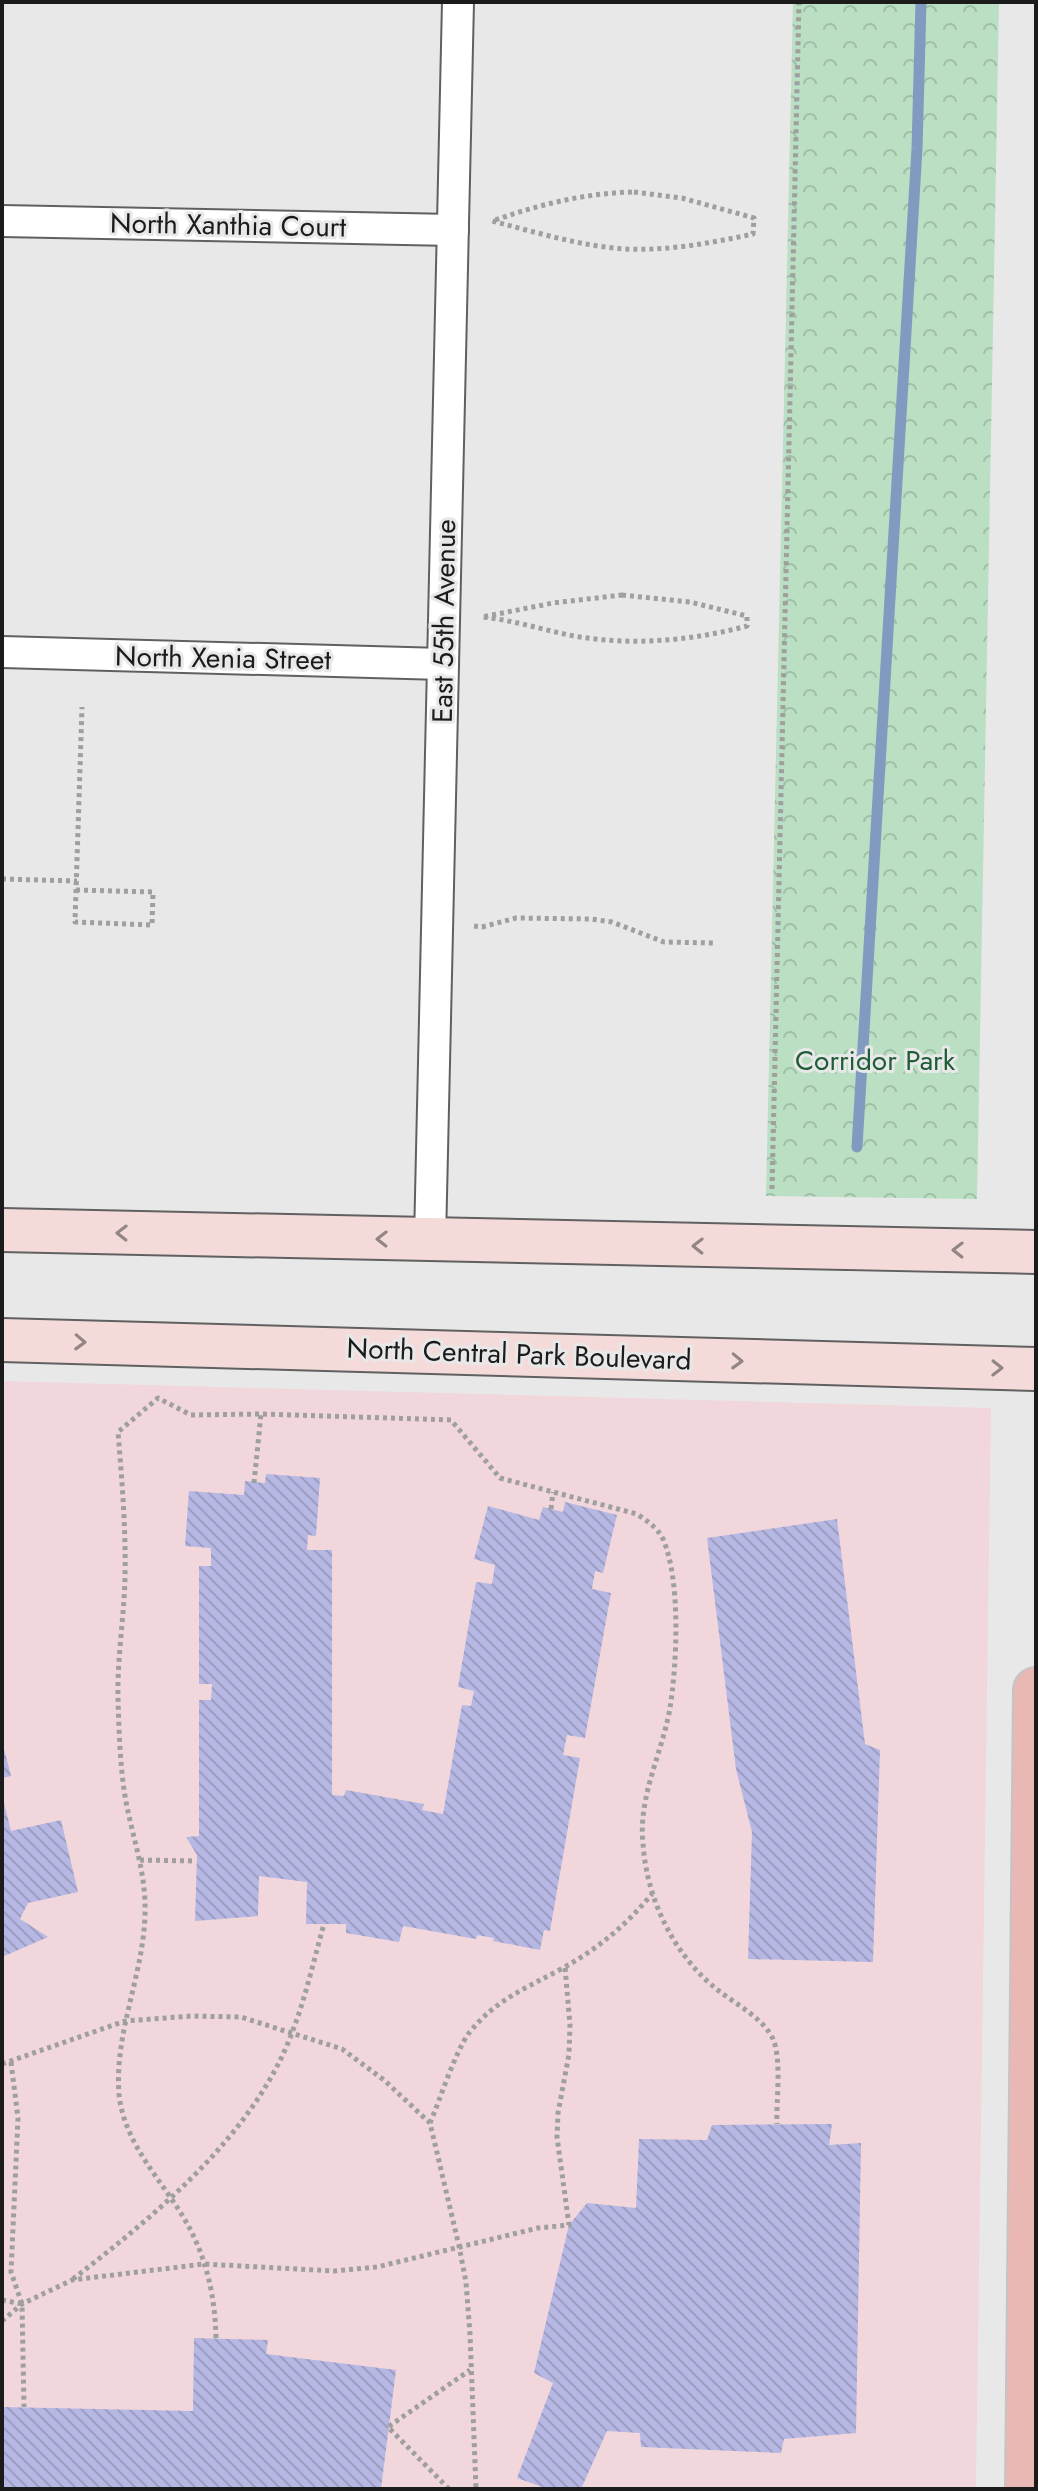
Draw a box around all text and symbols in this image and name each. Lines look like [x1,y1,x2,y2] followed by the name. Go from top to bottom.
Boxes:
[110,202,347,248] street label: North Xanthia Court
[422,519,466,723] street label: East 55th Avenue
[115,636,332,680] street label: North Xenia Street
[795,1040,956,1081] park label: Corridor Park
[115,1224,128,1241] one-way arrow
[375,1230,388,1247] one-way arrow
[691,1237,704,1254] one-way arrow
[951,1242,964,1259] one-way arrow
[346,1327,692,1381] street label: North Central Park Boulevard
[74,1334,87,1351] one-way arrow
[731,1352,744,1369] one-way arrow
[991,1359,1004,1376] one-way arrow

